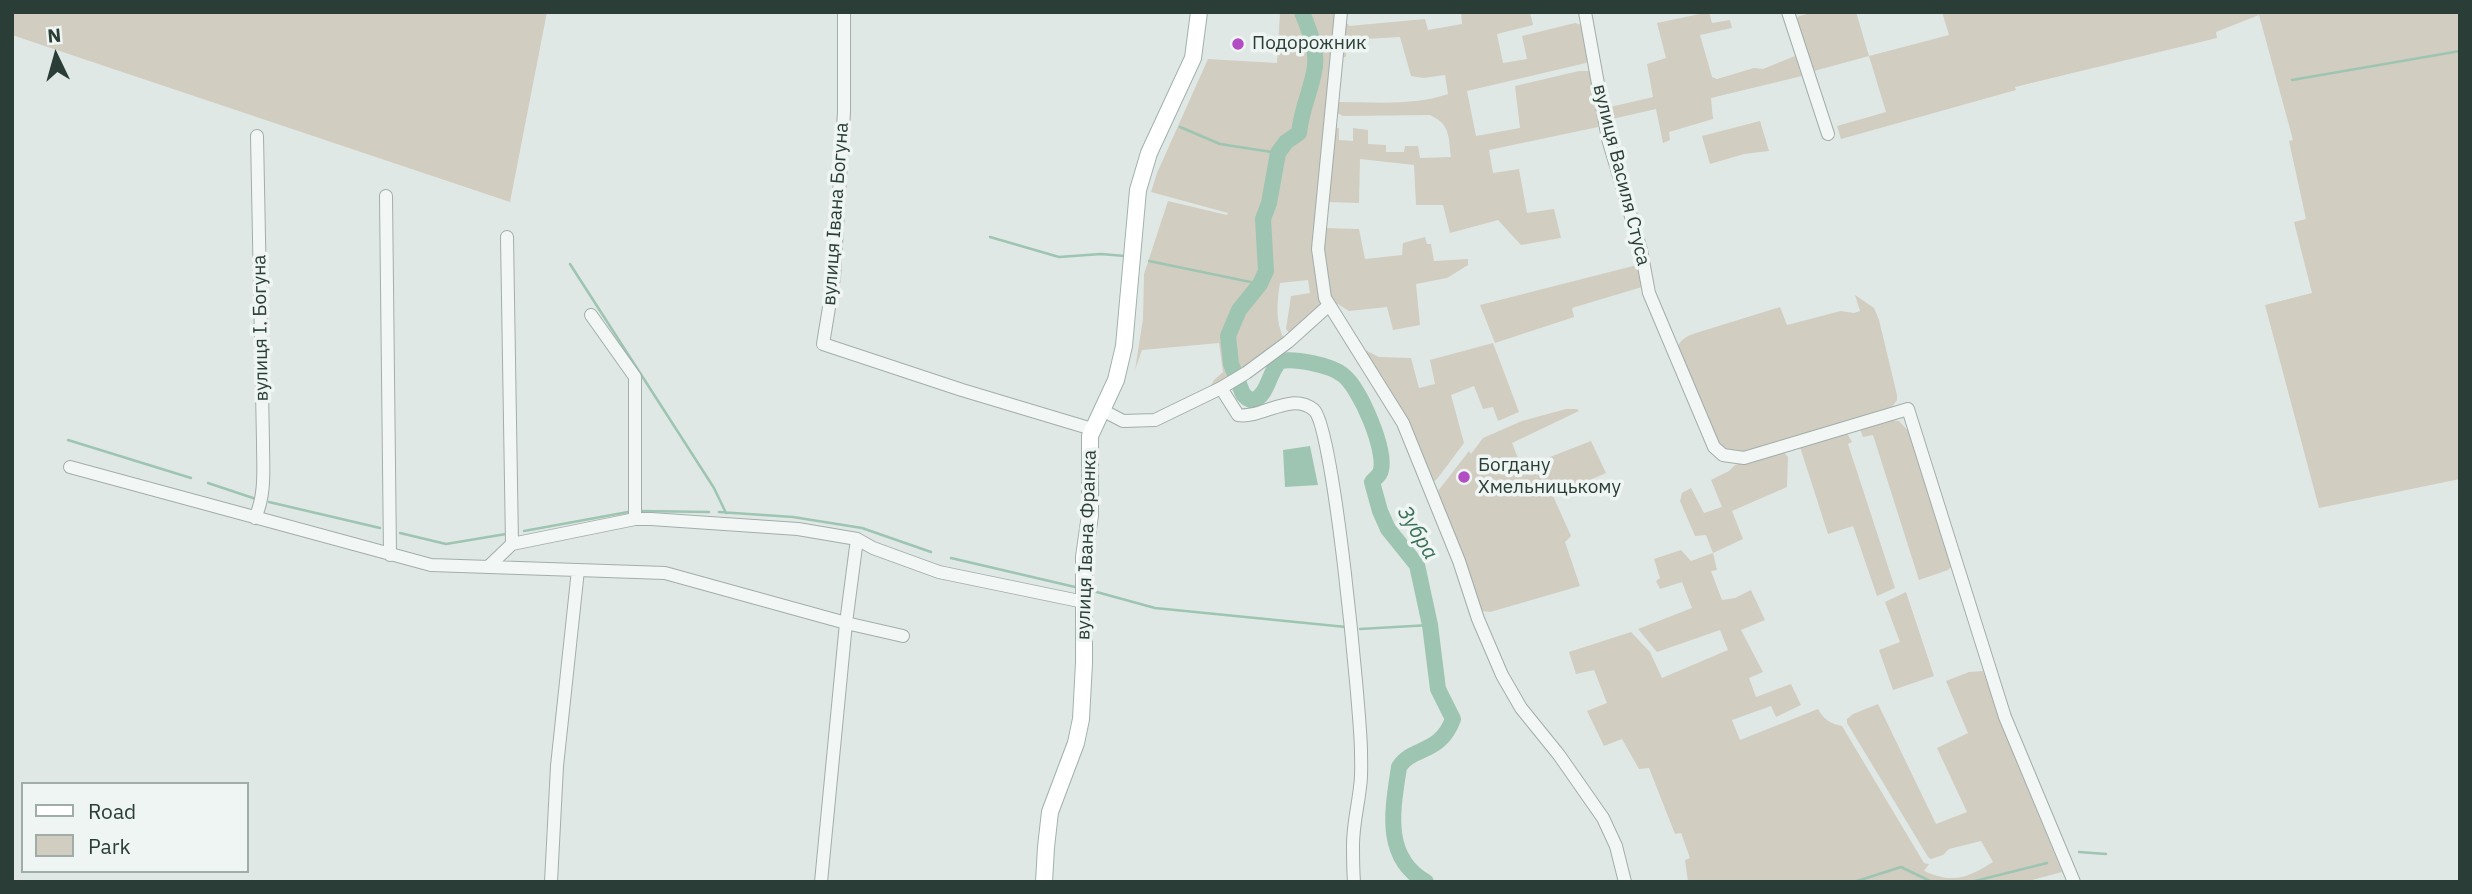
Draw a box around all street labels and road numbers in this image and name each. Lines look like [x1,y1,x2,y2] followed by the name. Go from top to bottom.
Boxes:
[1587,82,1655,268] street label: вулиця Василя Стуса
[818,122,854,306] street label: вулиця Івана Богуна
[248,254,274,402] street label: вулиця І. Богуна
[1072,449,1102,641] street label: вулиця Івана Франка

